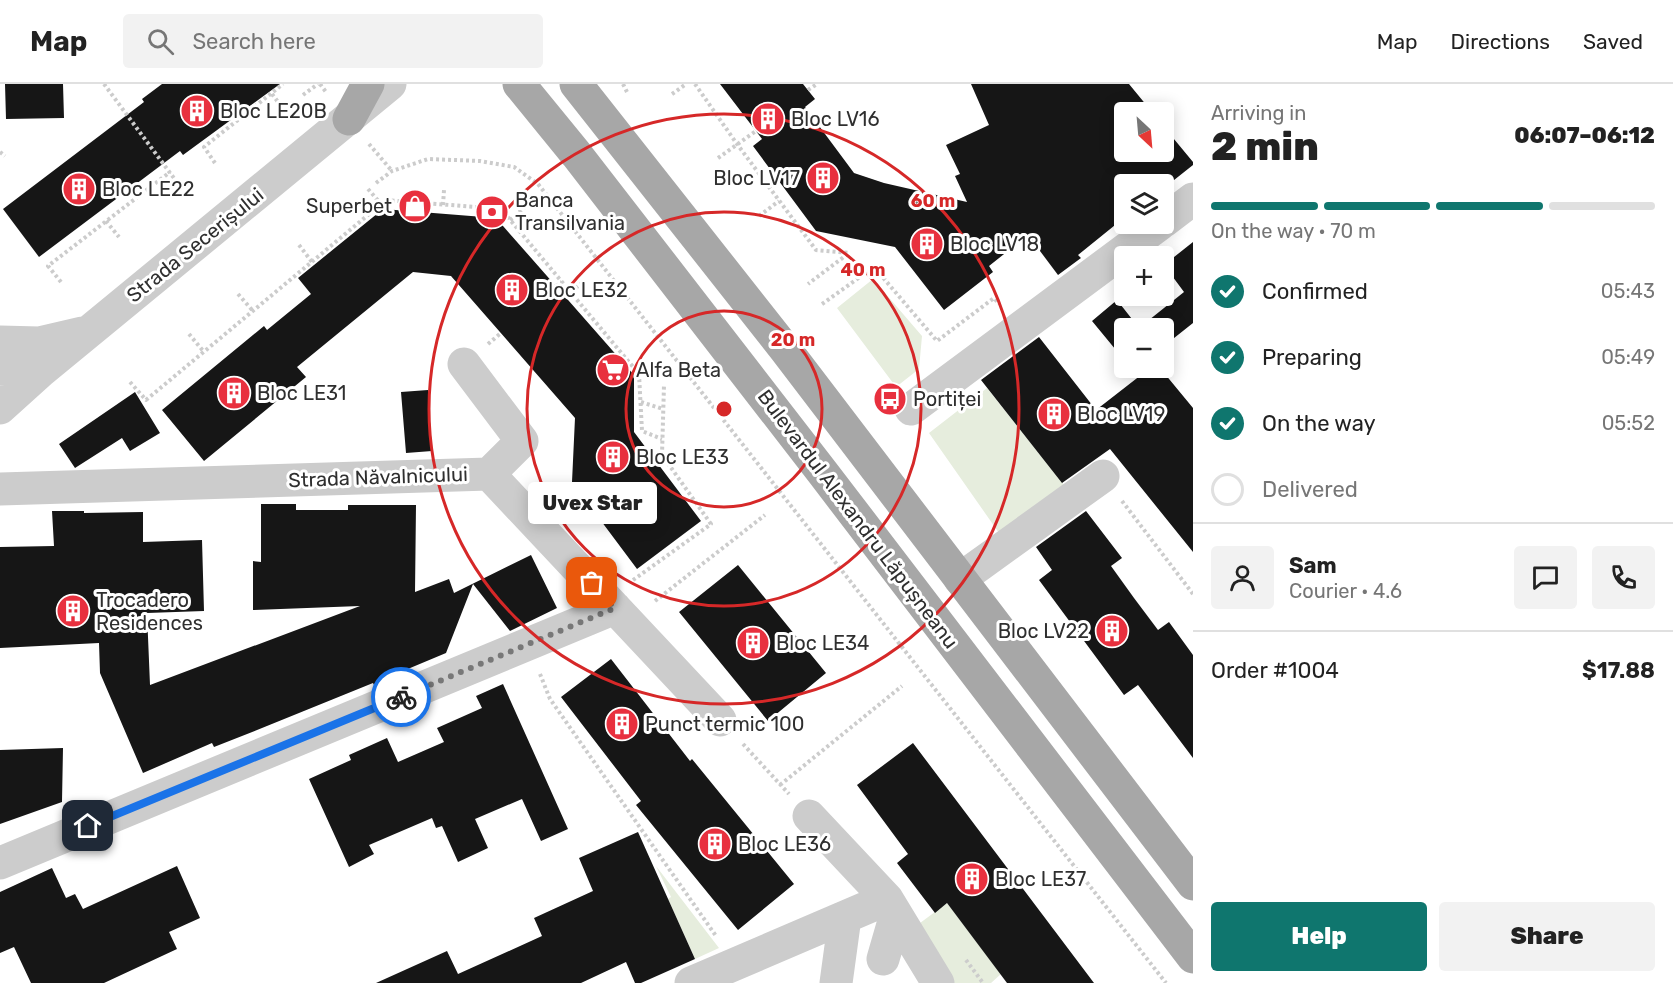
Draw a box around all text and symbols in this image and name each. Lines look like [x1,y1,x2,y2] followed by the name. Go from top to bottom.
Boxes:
[123,14,543,68] search box
[30,25,87,58] text: Map
[144,25,177,58] icon: search
[192,28,316,55] text: Search here
[1377,29,1418,54] text: Map
[1451,29,1550,54] text: Directions
[1583,29,1643,54] text: Saved
[179,93,215,129] building icon: Bloc LE20B
[220,99,327,123] place label: Bloc LE20B
[750,101,786,137] building icon: Bloc LV16
[1211,101,1306,125] text: Arriving in
[1114,102,1174,162] north arrow
[1114,102,1174,378] map controls
[791,107,880,131] place label: Bloc LV16
[1514,122,1655,149] text: 06:07–06:12
[1211,124,1319,170] text: 2 min
[805,160,841,196] building icon: Bloc LV17
[713,166,800,190] place label: Bloc LV17
[61,171,97,207] building icon: Bloc LE22
[1114,174,1174,234] button: layers
[102,177,195,201] place label: Bloc LE22
[122,183,268,307] street label: Strada Secerișului
[397,188,433,224] shop icon: Superbet
[515,188,625,235] place label: Banca Transilvania
[911,190,955,212] text: 60 m
[306,194,392,218] place label: Superbet
[474,194,510,230] bank icon: Banca Transilvania
[1211,219,1376,243] text: On the way · 70 m
[909,226,945,262] building icon: Bloc LV18
[950,232,1039,256] place label: Bloc LV18
[1114,246,1174,306] button: +
[841,259,885,281] text: 40 m
[494,272,530,308] building icon: Bloc LE32
[1211,275,1244,308] icon: check
[535,278,628,302] place label: Bloc LE32
[1262,278,1368,305] text: Confirmed
[1601,279,1655,303] text: 05:43
[1114,318,1174,378] button: −
[771,329,815,351] text: 20 m
[1211,341,1244,374] icon: check
[1262,344,1362,371] text: Preparing
[1601,345,1655,369] text: 05:49
[595,352,631,388] supermarket icon: Alfa Beta
[636,358,721,382] place label: Alfa Beta
[216,375,252,411] building icon: Bloc LE31
[257,381,346,405] place label: Bloc LE31
[872,381,908,417] bus stop icon: Portiței
[753,385,963,653] street label: Bulevardul Alexandru Lăpușneanu
[913,387,981,411] place label: Portiței
[1036,396,1072,432] building icon: Bloc LV19
[714,399,734,419] centre of rings
[1077,402,1165,426] place label: Bloc LV19
[1211,407,1244,440] icon: check
[1262,410,1376,437] text: On the way
[1602,411,1655,435] text: 05:52
[595,439,631,475] building icon: Bloc LE33
[636,445,729,469] place label: Bloc LE33
[288,462,468,492] street label: Strada Năvalnicului
[1262,476,1358,503] text: Delivered
[528,481,656,523] callout: Uvex Star
[543,491,642,515] text: Uvex Star
[1211,546,1274,609] button: person
[1514,546,1577,609] button: chat
[1592,546,1655,609] button: phone
[1289,552,1337,579] text: Sam
[566,557,617,608] pin
[575,566,608,599] icon: bag
[1289,579,1402,603] text: Courier · 4.6
[96,588,203,635] place label: Trocadero Residences
[55,593,91,629] building icon: Trocadero Residences
[1094,613,1130,649] building icon: Bloc LV22
[998,619,1089,643] place label: Bloc LV22
[735,625,771,661] building icon: Bloc LE34
[776,631,869,655] place label: Bloc LE34
[1211,657,1339,684] text: Order #1004
[1582,657,1655,684] text: $17.88
[371,667,431,727] courier
[385,681,418,714] icon: bike
[604,706,640,742] building icon: Punct termic 100
[645,712,804,736] place label: Punct termic 100
[62,800,113,851] pin
[71,809,104,842] icon: home
[697,826,733,862] building icon: Bloc LE36
[738,832,831,856] place label: Bloc LE36
[954,861,990,897] building icon: Bloc LE37
[995,867,1086,891] place label: Bloc LE37
[1211,902,1427,971] button: Help
[1439,902,1655,971] button: Share

